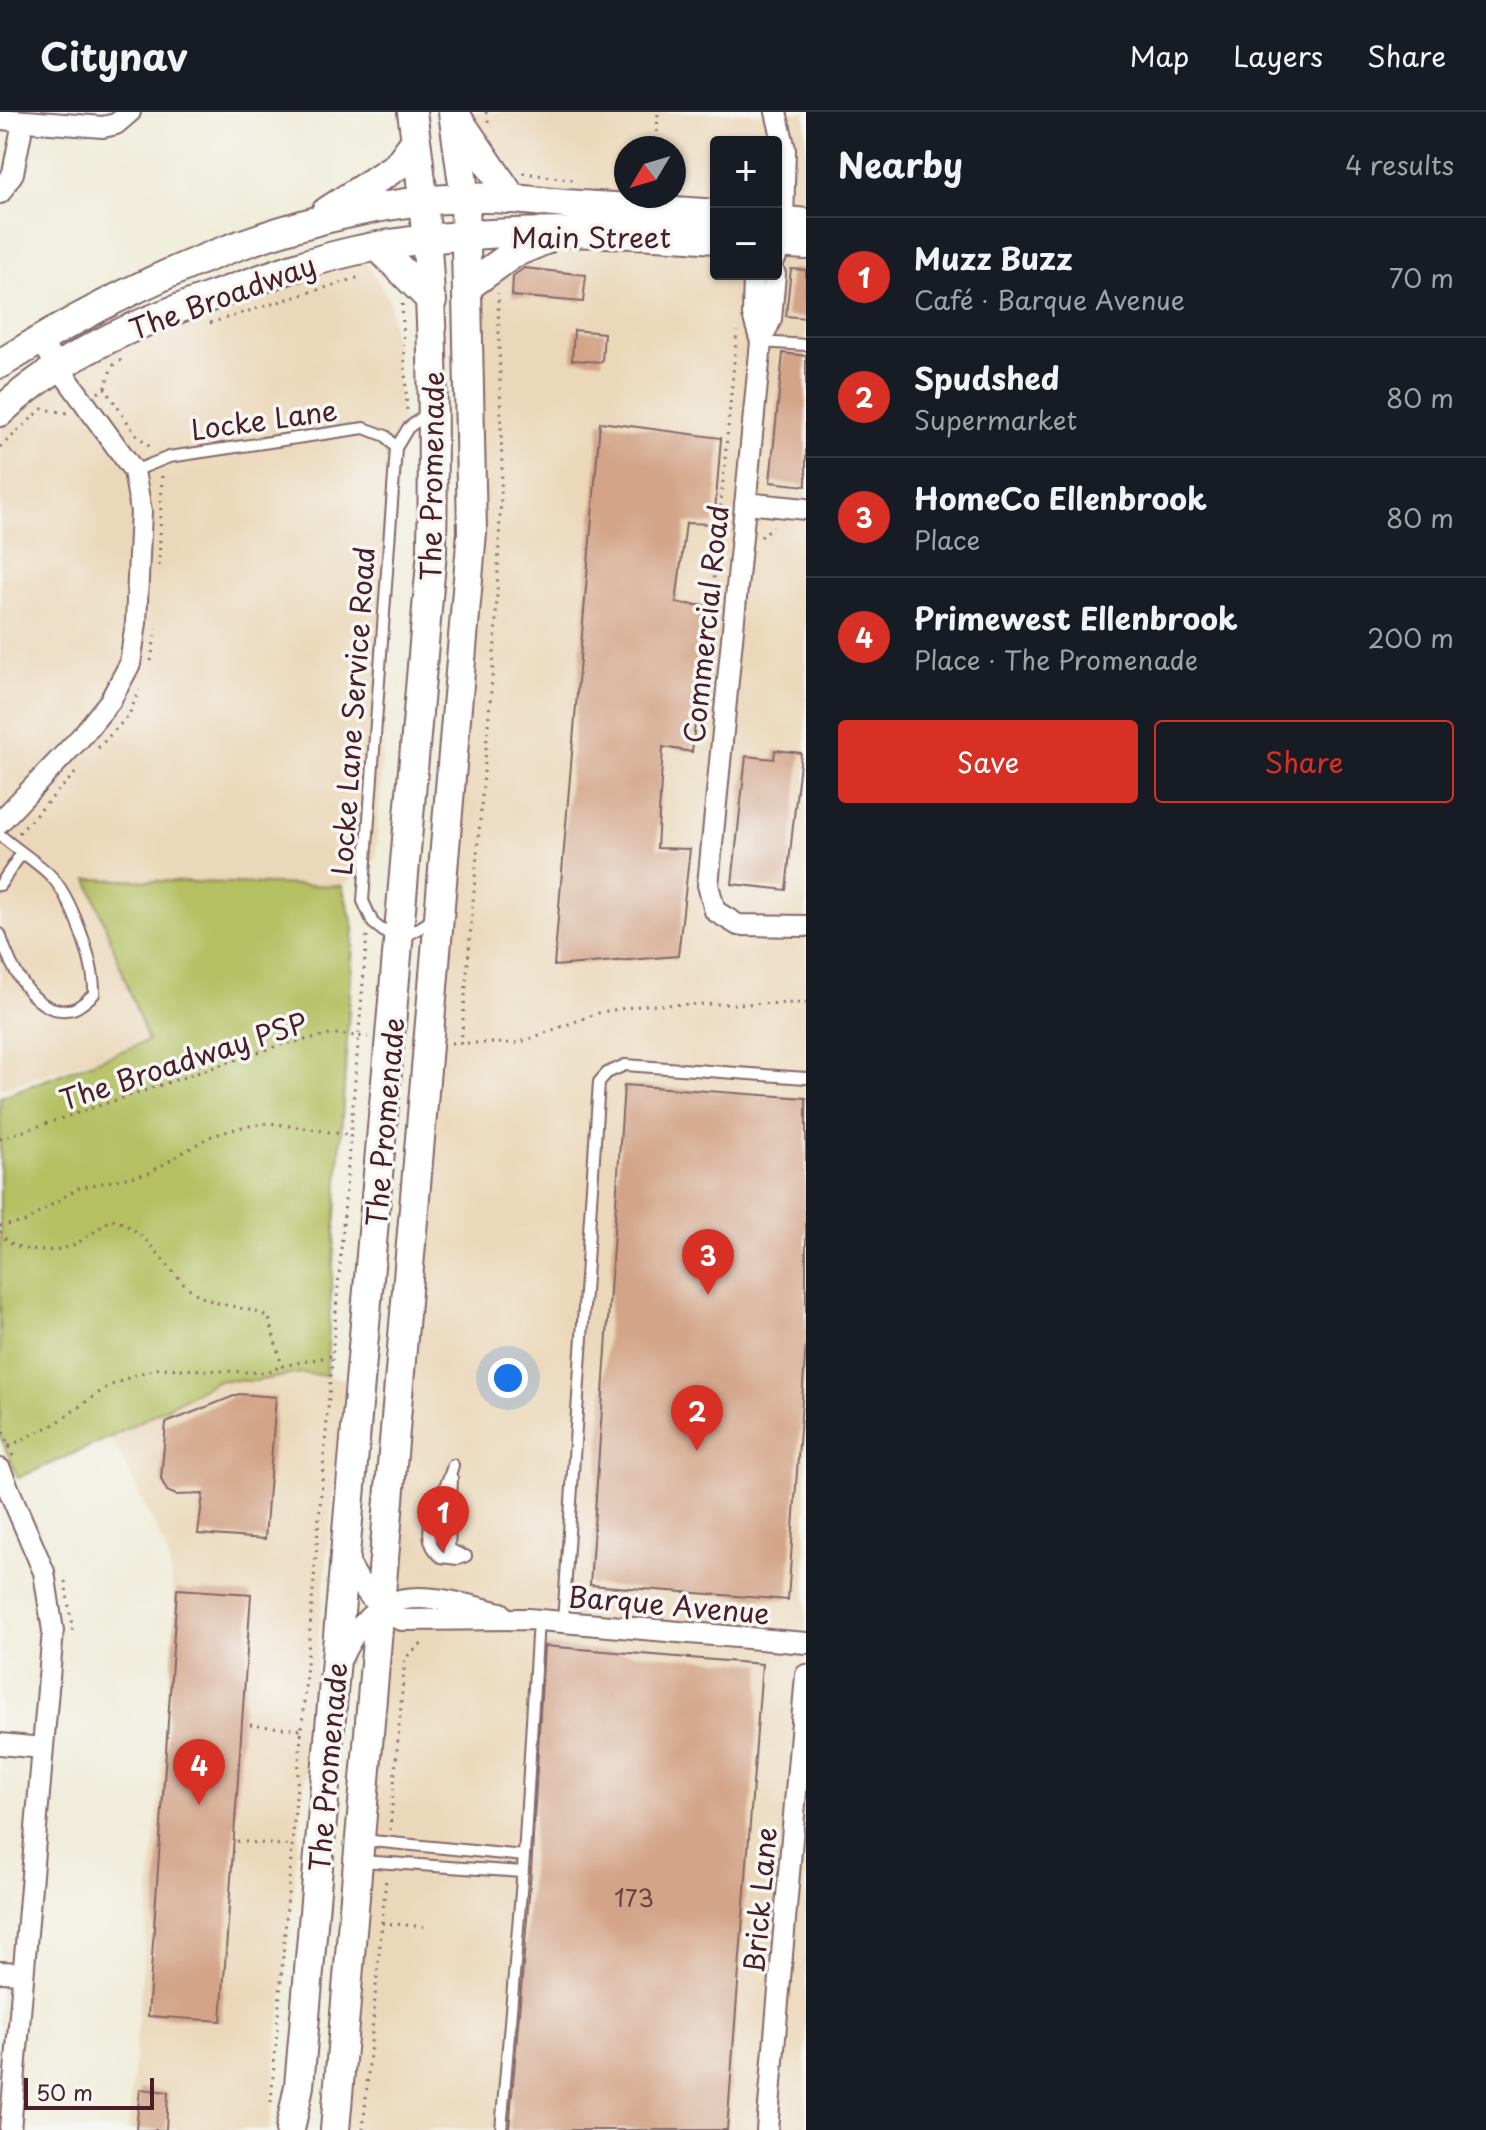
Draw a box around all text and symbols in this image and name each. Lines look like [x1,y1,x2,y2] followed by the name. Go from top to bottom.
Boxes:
[40,27,188,84] text: Citynav
[1129,34,1189,77] text: Map
[1233,34,1323,77] text: Layers
[1367,34,1446,77] text: Share
[614,136,686,208] north arrow
[710,136,782,280] map controls
[710,136,782,208] button: +
[838,138,963,190] text: Nearby
[1345,145,1454,184] text: 4 results
[710,208,782,280] button: −
[511,215,671,258] street label: Main Street
[914,235,1073,280] text: Muzz Buzz
[123,242,321,350] street label: The Broadway
[858,258,870,297] text: 1
[1389,258,1454,297] text: 70 m
[914,280,1185,319] text: Café · Barque Avenue
[914,355,1059,400] text: Spudshed
[408,371,454,581] street label: The Promenade
[855,378,873,417] text: 2
[1386,378,1454,417] text: 80 m
[188,387,340,451] street label: Locke Lane
[914,400,1077,439] text: Supermarket
[914,475,1207,520] text: HomeCo Ellenbrook
[855,498,873,537] text: 3
[1386,498,1454,537] text: 80 m
[671,503,739,745] street label: Commercial Road
[914,520,980,559] text: Place
[319,545,385,877] street label: Locke Lane Service Road
[914,595,1238,640] text: Primewest Ellenbrook
[855,618,873,657] text: 4
[1367,618,1454,657] text: 200 m
[914,640,1198,679] text: Place · The Promenade
[838,720,1138,803] button: Save
[1154,720,1454,803] button: Share
[54,1000,312,1120] street label: The Broadway PSP
[353,1016,415,1228] street label: The Promenade
[682,1229,734,1295] pin: 3
[488,1358,528,1398] your location
[671,1385,723,1451] pin: 2
[417,1486,469,1552] pin: 1
[566,1574,772,1634] street label: Barque Avenue
[296,1661,358,1873] street label: The Promenade
[173,1739,225,1805] pin: 4
[731,1825,787,1975] street label: Brick Lane
[614,1879,654,1915] house number: 173
[24,2074,154,2110] scale bar
[36,2075,93,2108] text: 50 m

